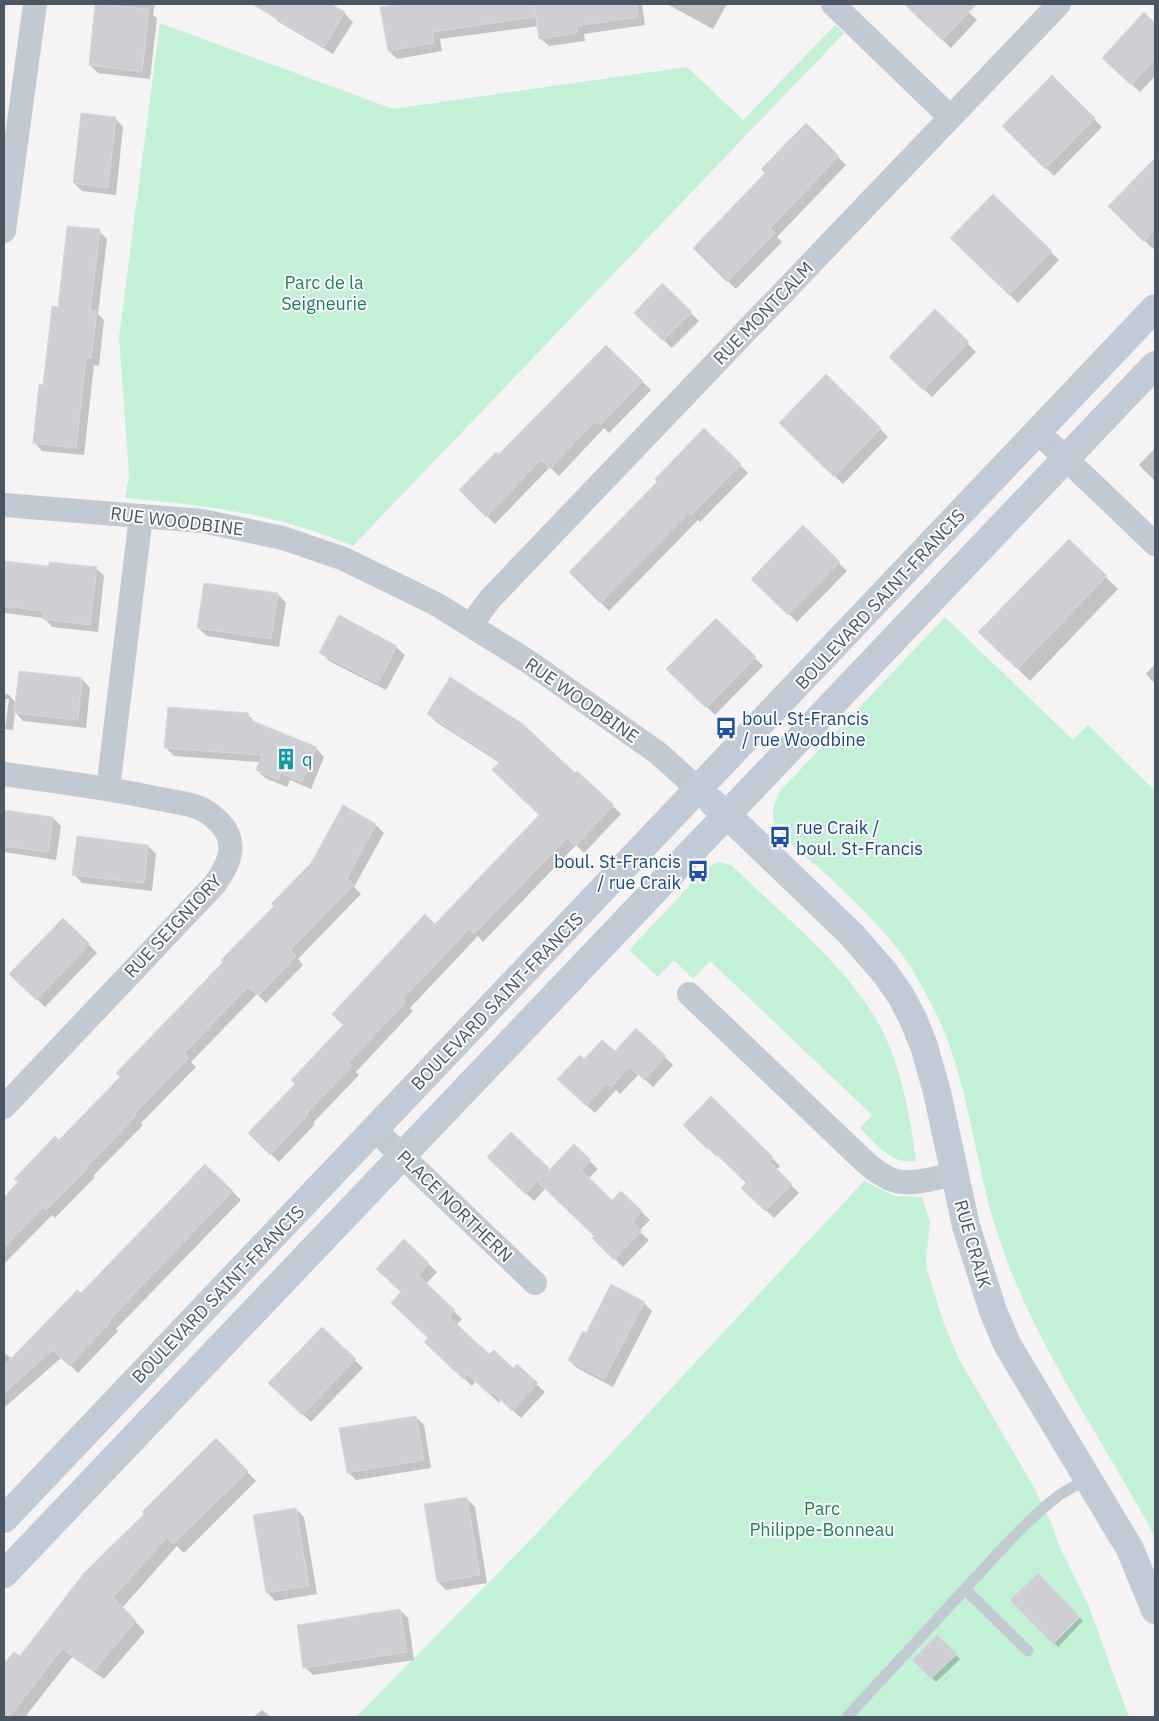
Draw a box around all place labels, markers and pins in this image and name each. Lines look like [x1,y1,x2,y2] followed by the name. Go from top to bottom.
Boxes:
[742,707,869,751] place label: boul. St-Francis / rue Woodbine
[713,715,739,741] bus stop icon: boul. St-Francis / rue Woodbine
[273,746,299,772] building icon: q
[302,748,312,771] place label: q
[796,816,923,860] place label: rue Craik / boul. St-Francis
[767,824,793,850] bus stop icon: rue Craik / boul. St-Francis
[554,850,682,894] place label: boul. St-Francis / rue Craik
[685,858,711,884] bus stop icon: boul. St-Francis / rue Craik

